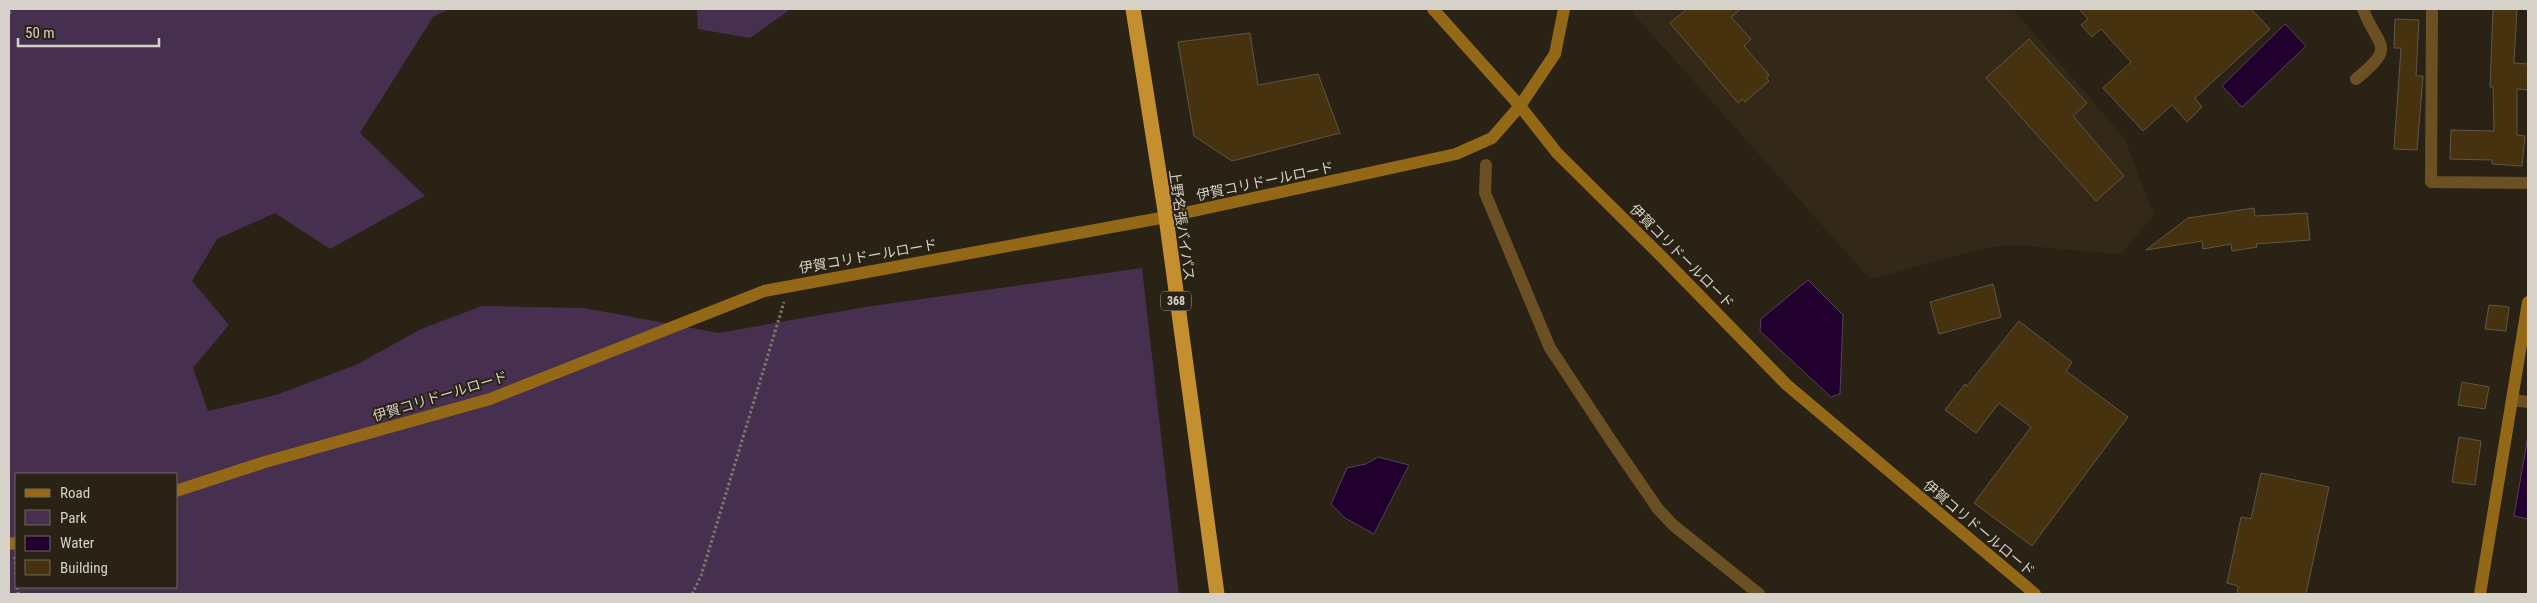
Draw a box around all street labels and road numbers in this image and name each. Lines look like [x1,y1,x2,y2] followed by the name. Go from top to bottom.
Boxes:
[1195,159,1335,203] street label: 伊賀コリドールロード
[1166,169,1198,281] street label: 上野名張バイパス
[1627,201,1737,311] street label: 伊賀コリドールロード
[798,236,938,276] street label: 伊賀コリドールロード
[1161,292,1191,310] road number: 368
[371,368,509,424] street label: 伊賀コリドールロード
[1920,477,2038,579] street label: 伊賀コリドールロード

